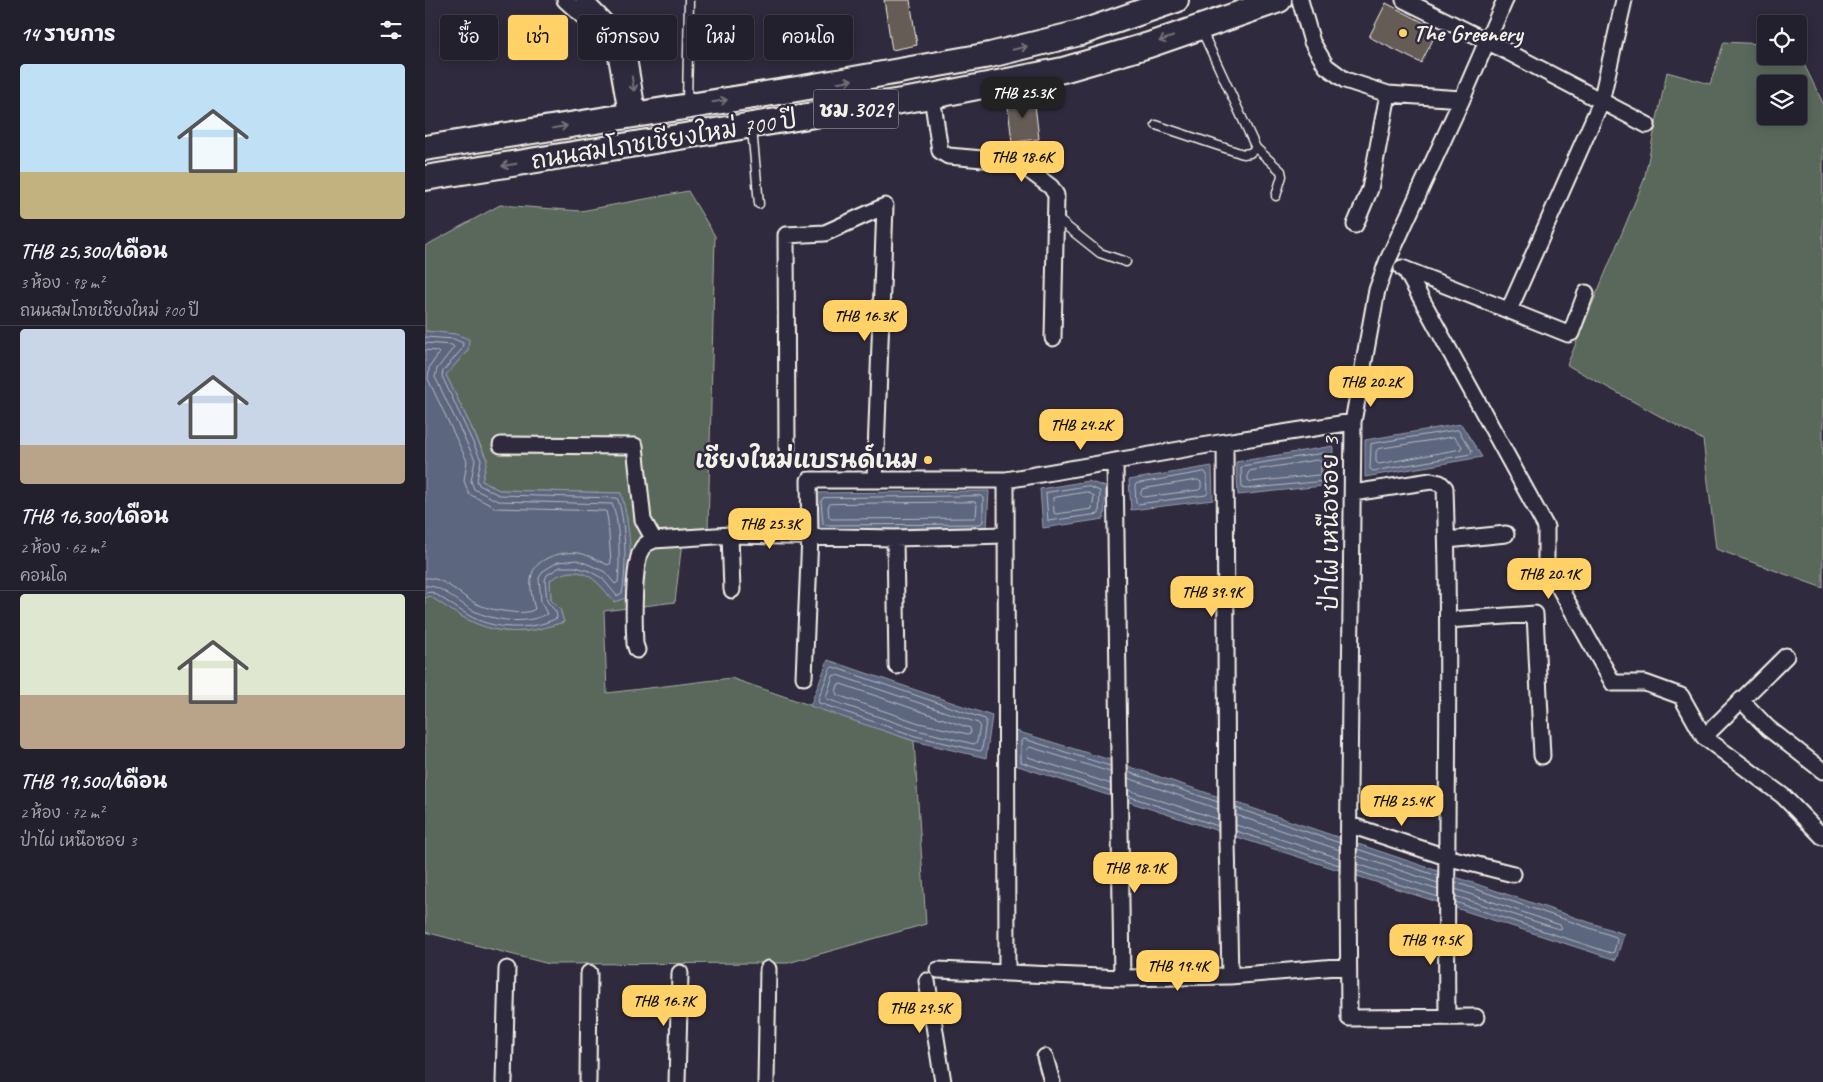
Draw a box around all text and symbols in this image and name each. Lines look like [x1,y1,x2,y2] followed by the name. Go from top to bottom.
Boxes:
[440,15,498,60] chip: ซื้อ
[508,15,568,60] chip: เช่า
[578,15,677,60] chip: ตัวกรอง
[687,15,754,60] chip: ใหม่
[764,15,853,60] chip: คอนโด
[1757,15,1807,125] map controls
[1757,15,1807,65] button: locate
[377,16,405,44] icon: filters
[1413,18,1524,48] place label: The Greenery
[20,21,116,47] text: 14 รายการ
[1397,27,1409,39] marker: The Greenery
[1159,35,1175,44] one-way arrow
[1011,43,1027,52] one-way arrow
[837,75,853,85] one-way arrow
[1757,75,1807,125] button: layers
[629,76,639,92] one-way arrow
[966,76,1080,119] pin: THB 25.3K
[992,83,1054,103] text: THB 25.3K
[813,90,899,128] road number: ชม.3029
[712,95,728,105] one-way arrow
[168,96,258,186] icon: home
[529,103,799,176] street label: ถนนสมโภชเชียงใหม่ 700 ปี
[551,121,567,131] one-way arrow
[965,140,1079,183] pin: THB 18.6K
[991,147,1053,167] text: THB 18.6K
[501,160,517,170] one-way arrow
[20,238,168,264] text: THB 25,300/เดือน
[20,273,104,293] text: 3 ห้อง · 98 m²
[808,300,922,342] pin: THB 16.3K
[20,301,199,321] text: ถนนสมโภชเชียงใหม่ 700 ปี
[834,306,896,326] text: THB 16.3K
[168,362,258,452] icon: home
[1314,366,1428,408] pin: THB 20.2K
[1340,372,1402,392] text: THB 20.2K
[1024,408,1138,451] pin: THB 24.2K
[1050,415,1112,435] text: THB 24.2K
[1314,435,1345,611] street label: ป่าไผ่ เหนือซอย 3
[695,443,918,475] place label: เชียงใหม่แบรนด์เนม
[922,454,934,466] marker: เชียงใหม่แบรนด์เนม
[20,503,169,529] text: THB 16,300/เดือน
[713,508,827,550] pin: THB 25.3K
[739,514,801,534] text: THB 25.3K
[20,538,104,558] text: 2 ห้อง · 62 m²
[1492,558,1606,600] pin: THB 20.1K
[1518,564,1580,584] text: THB 20.1K
[20,566,67,586] text: คอนโด
[1155,576,1269,618] pin: THB 39.9K
[1181,582,1243,602] text: THB 39.9K
[168,627,258,717] icon: home
[20,768,168,794] text: THB 19,500/เดือน
[1345,784,1459,827] pin: THB 25.4K
[1371,791,1433,811] text: THB 25.4K
[20,803,104,823] text: 2 ห้อง · 72 m²
[20,831,136,851] text: ป่าไผ่ เหนือซอย 3
[1078,852,1192,894] pin: THB 18.1K
[1104,858,1166,878] text: THB 18.1K
[1374,924,1488,966] pin: THB 19.5K
[1400,930,1462,950] text: THB 19.5K
[1121,950,1235,992] pin: THB 19.4K
[1147,956,1209,976] text: THB 19.4K
[607,984,721,1027] pin: THB 16.7K
[633,991,695,1011] text: THB 16.7K
[863,992,977,1034] pin: THB 29.5K
[889,998,951,1018] text: THB 29.5K

